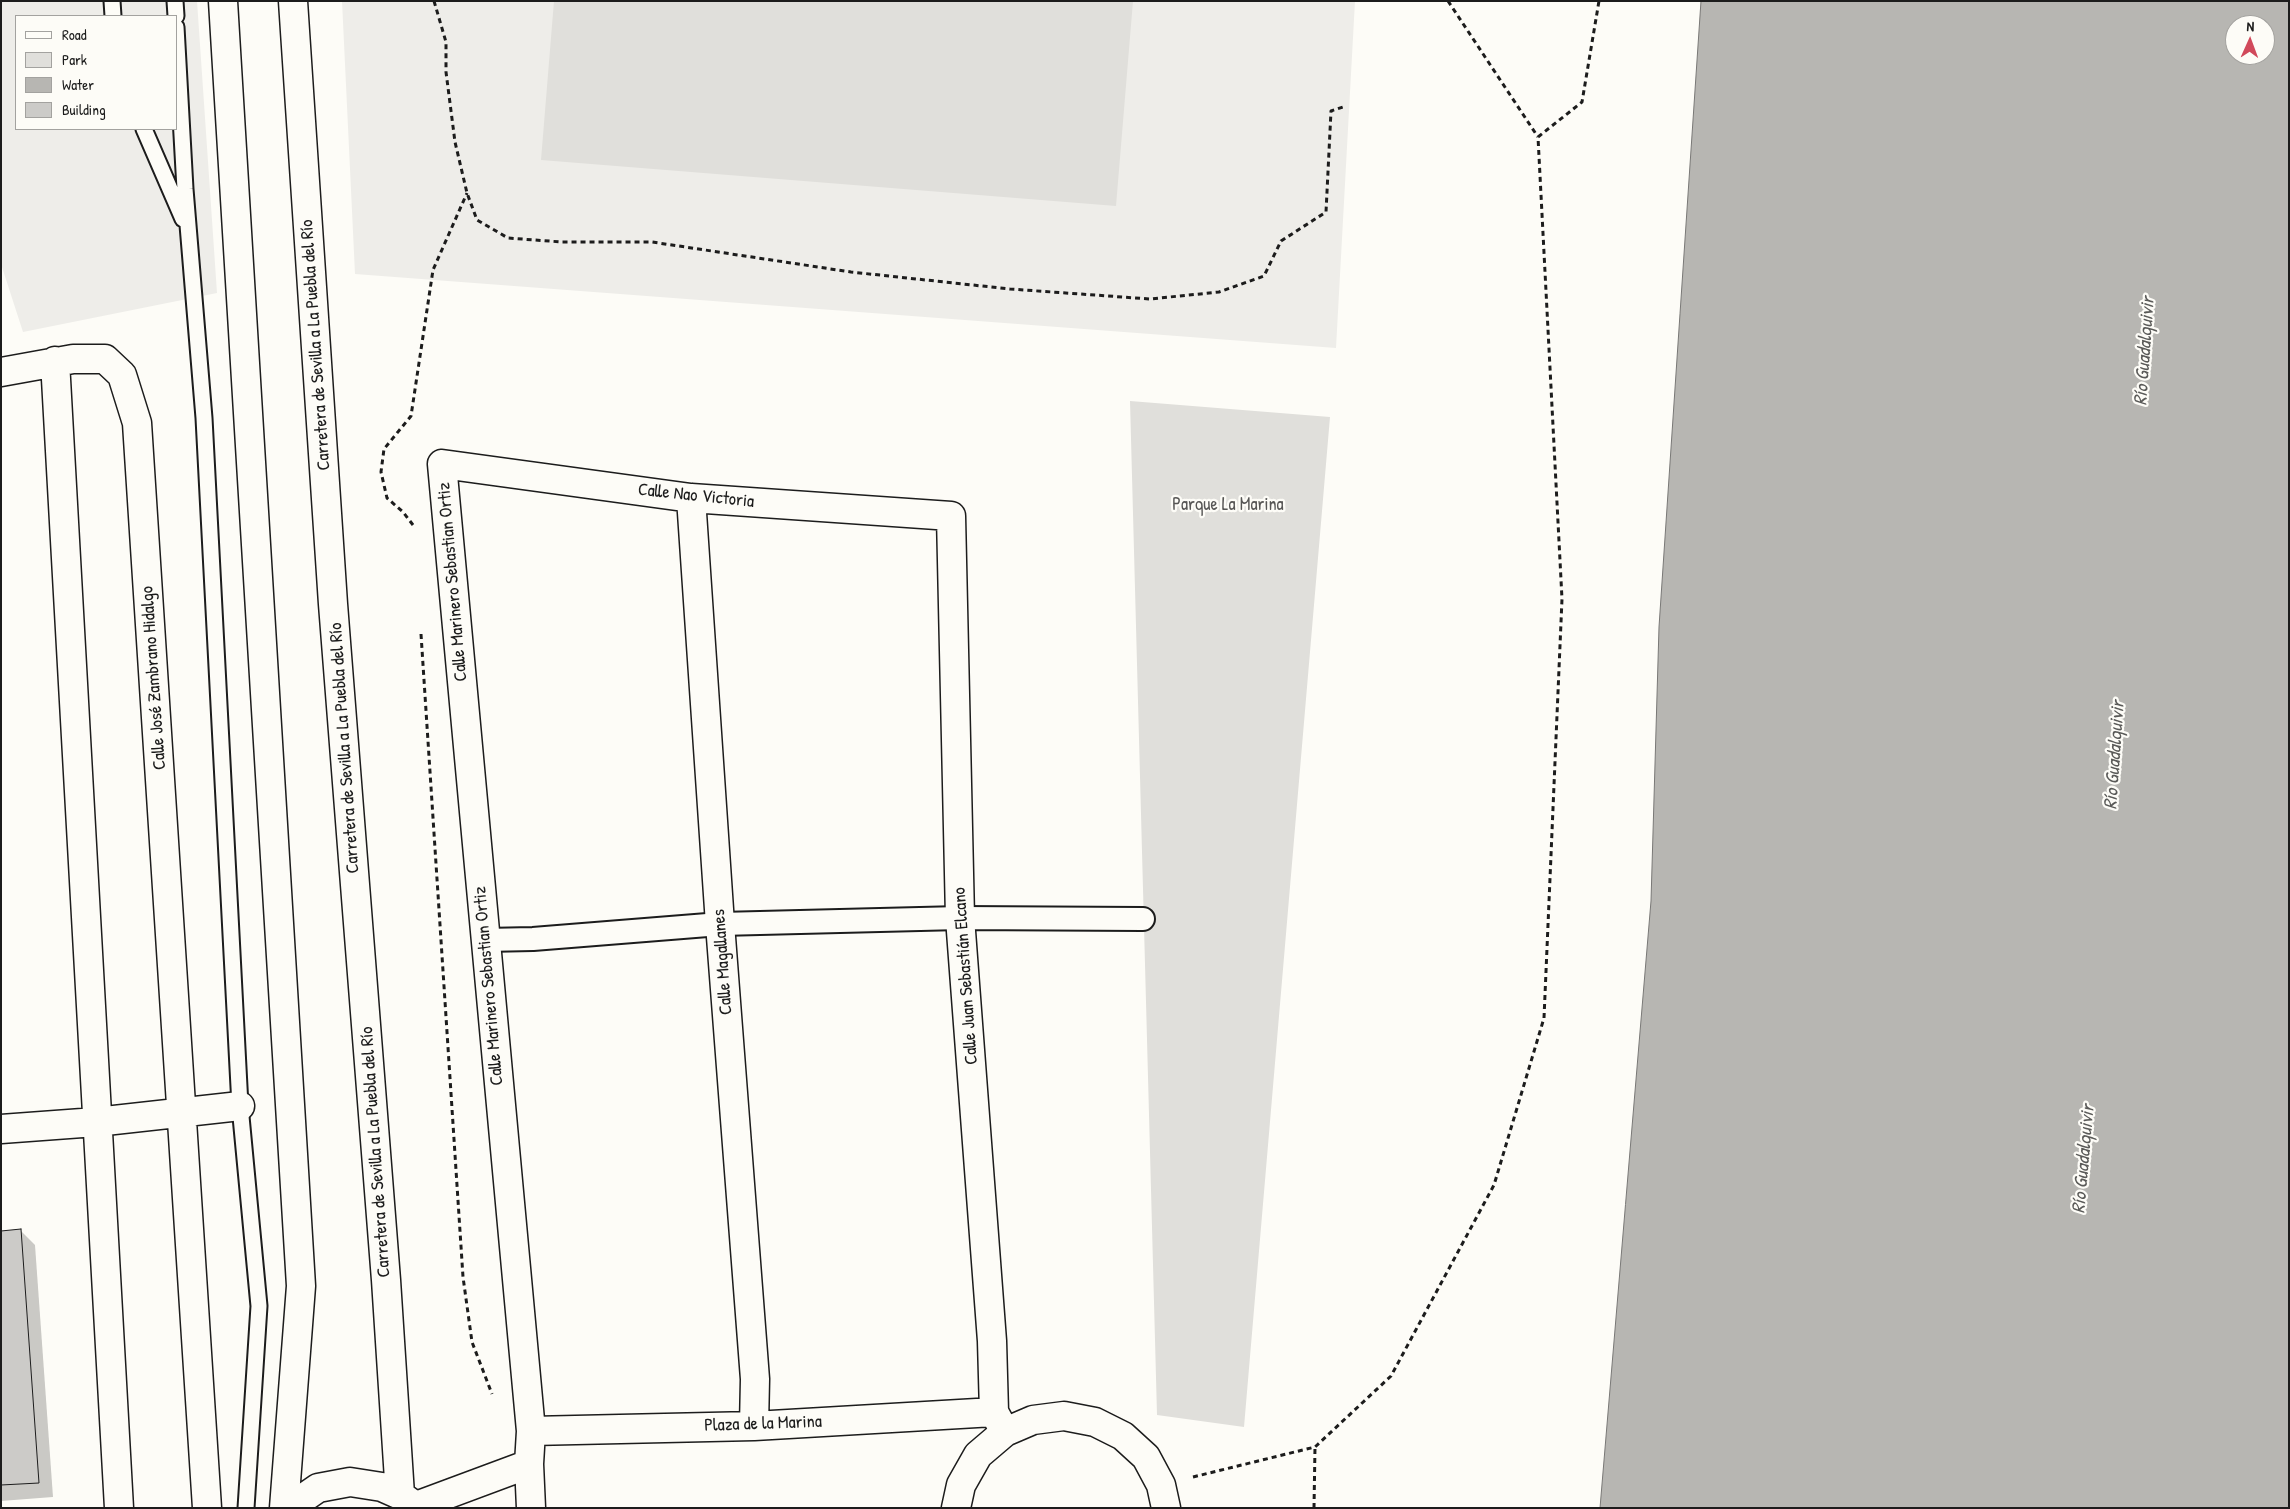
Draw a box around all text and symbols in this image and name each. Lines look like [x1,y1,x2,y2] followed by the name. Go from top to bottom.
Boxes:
[15,15,178,130] legend
[2225,15,2275,65] north arrow
[2246,16,2255,35] text: N
[62,24,87,45] text: Road
[62,49,87,70] text: Park
[62,74,94,95] text: Water
[62,99,106,120] text: Building
[296,219,336,471] street label: Carretera de Sevilla a La Puebla del Río
[2130,296,2160,406] water label: Río Guadalquivir
[637,479,755,513] street label: Calle Nao Victoria
[434,482,472,682] street label: Calle Marinero Sebastian Ortiz
[1172,494,1284,516] park label: Parque La Marina
[137,585,171,771] street label: Calle José Zambrano Hidalgo
[325,622,365,874] street label: Carretera de Sevilla a La Puebla del Río
[2100,700,2130,810] water label: Río Guadalquivir
[470,886,508,1086] street label: Calle Marinero Sebastian Ortiz
[949,887,983,1065] street label: Calle Juan Sebastián Elcano
[709,908,737,1016] street label: Calle Magallanes
[356,1026,396,1278] street label: Carretera de Sevilla a La Puebla del Río
[2068,1104,2100,1214] water label: Río Guadalquivir
[704,1411,822,1437] street label: Plaza de la Marina

